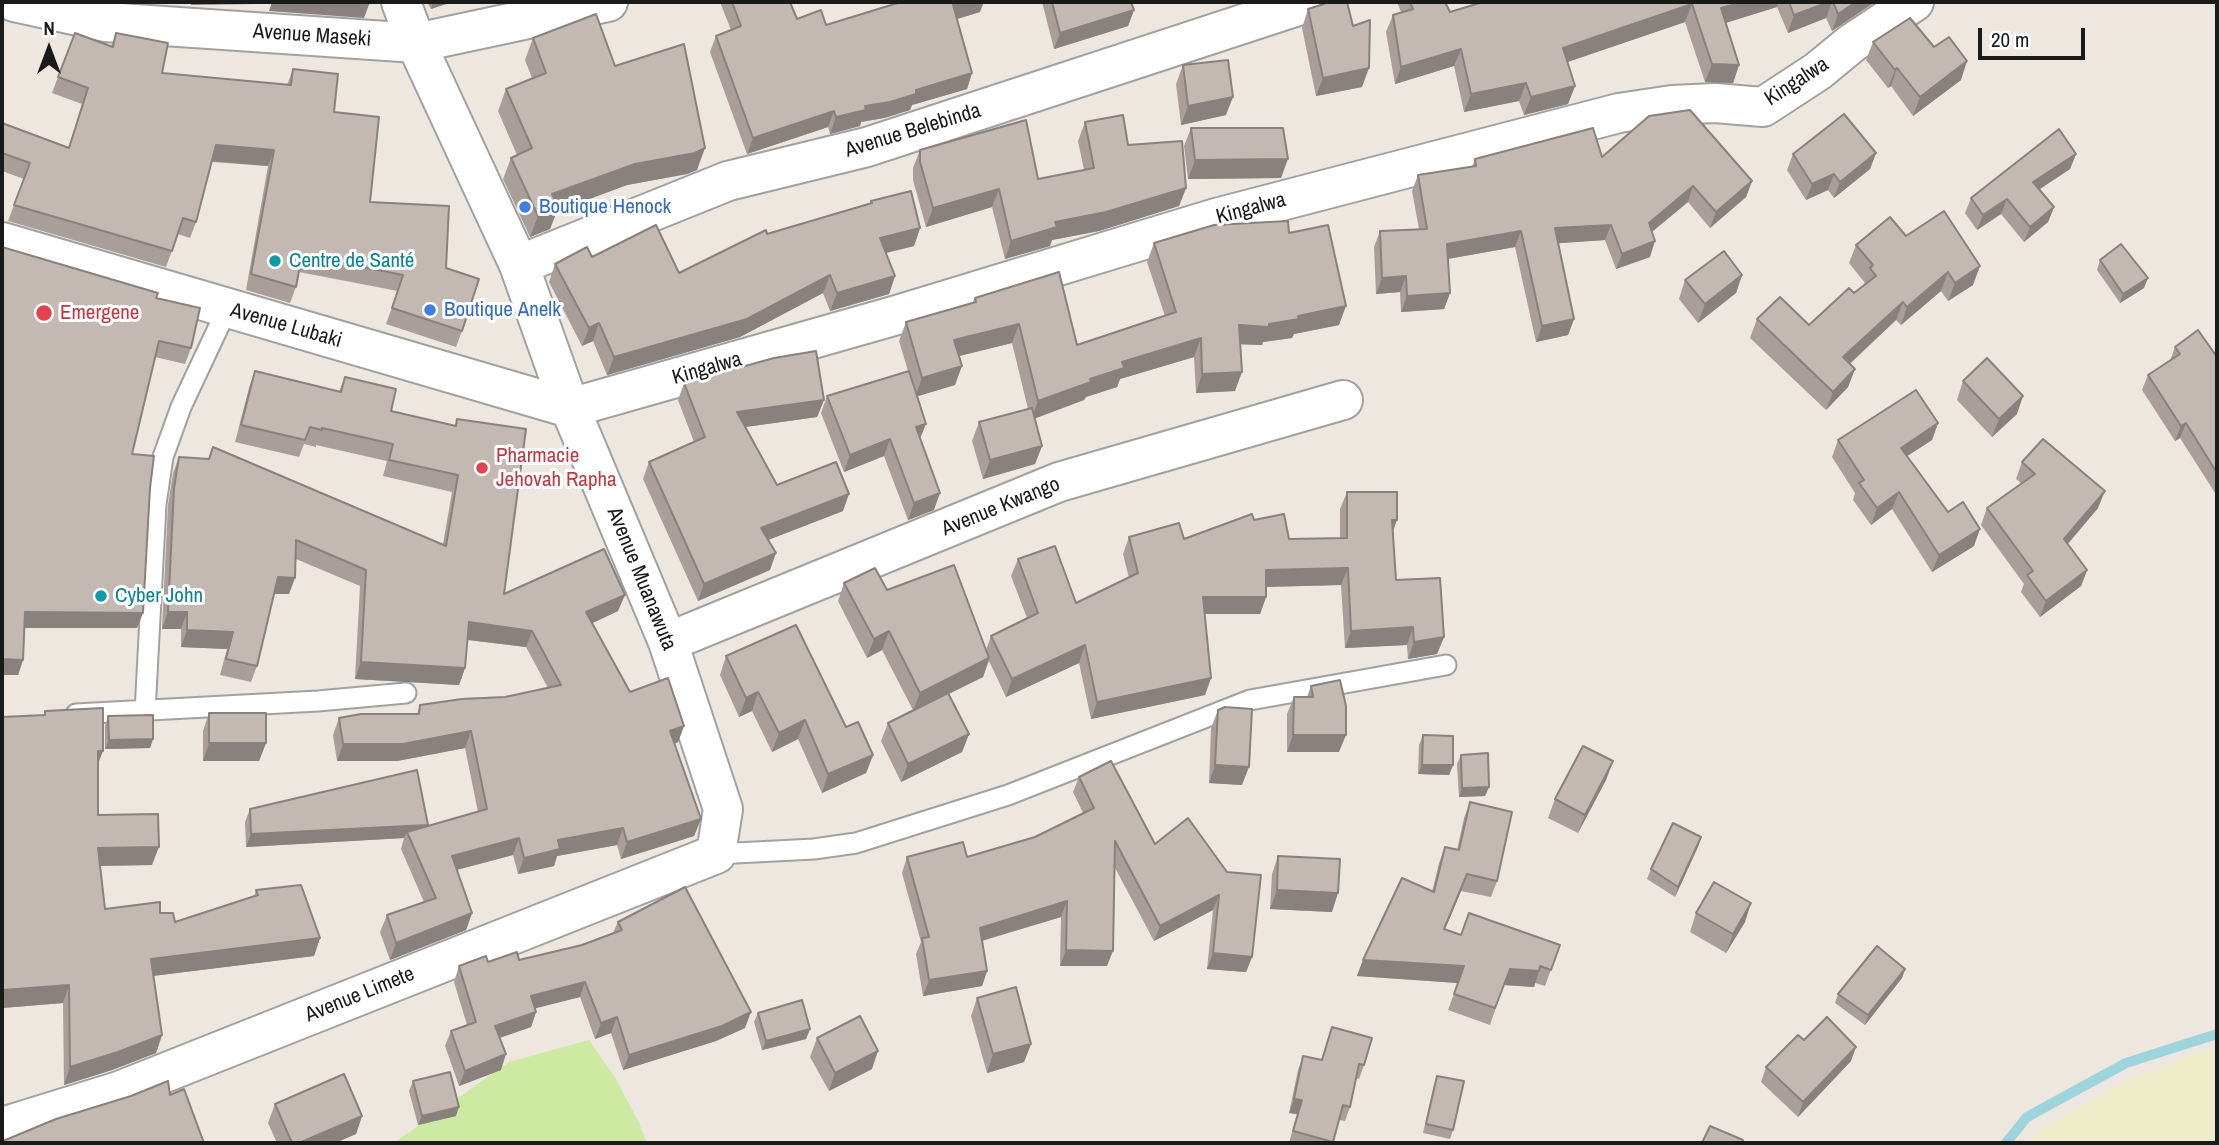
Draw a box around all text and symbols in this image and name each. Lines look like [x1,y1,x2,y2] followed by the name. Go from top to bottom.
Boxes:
[14,14,84,84] north arrow
[1981,14,2088,58] scale bar
[43,15,55,41] text: N
[252,19,372,53] street label: Avenue Maseki
[1991,25,2029,54] text: 20 m
[1760,52,1834,112] street label: Kingalwa
[842,98,984,164] street label: Avenue Belebinda
[1214,188,1288,230] street label: Kingalwa
[539,194,671,220] place label: Boutique Henock
[517,199,533,215] marker: Boutique Henock
[289,248,414,274] place label: Centre de Santé
[267,253,283,269] marker: Centre de Santé
[444,297,561,323] place label: Boutique Anelk
[227,298,345,354] street label: Avenue Lubaki
[60,300,139,326] place label: Emergene
[422,302,438,318] marker: Boutique Anelk
[34,303,54,323] marker: Emergene
[669,347,745,391] street label: Kingalwa
[496,443,617,493] place label: Pharmacie Jehovah Rapha
[474,460,490,476] marker: Pharmacie Jehovah Rapha
[938,472,1064,542] street label: Avenue Kwango
[601,504,681,654] street label: Avenue Muanawuta
[115,583,203,609] place label: Cyber John
[93,588,109,604] marker: Cyber John
[302,962,418,1028] street label: Avenue Limete

